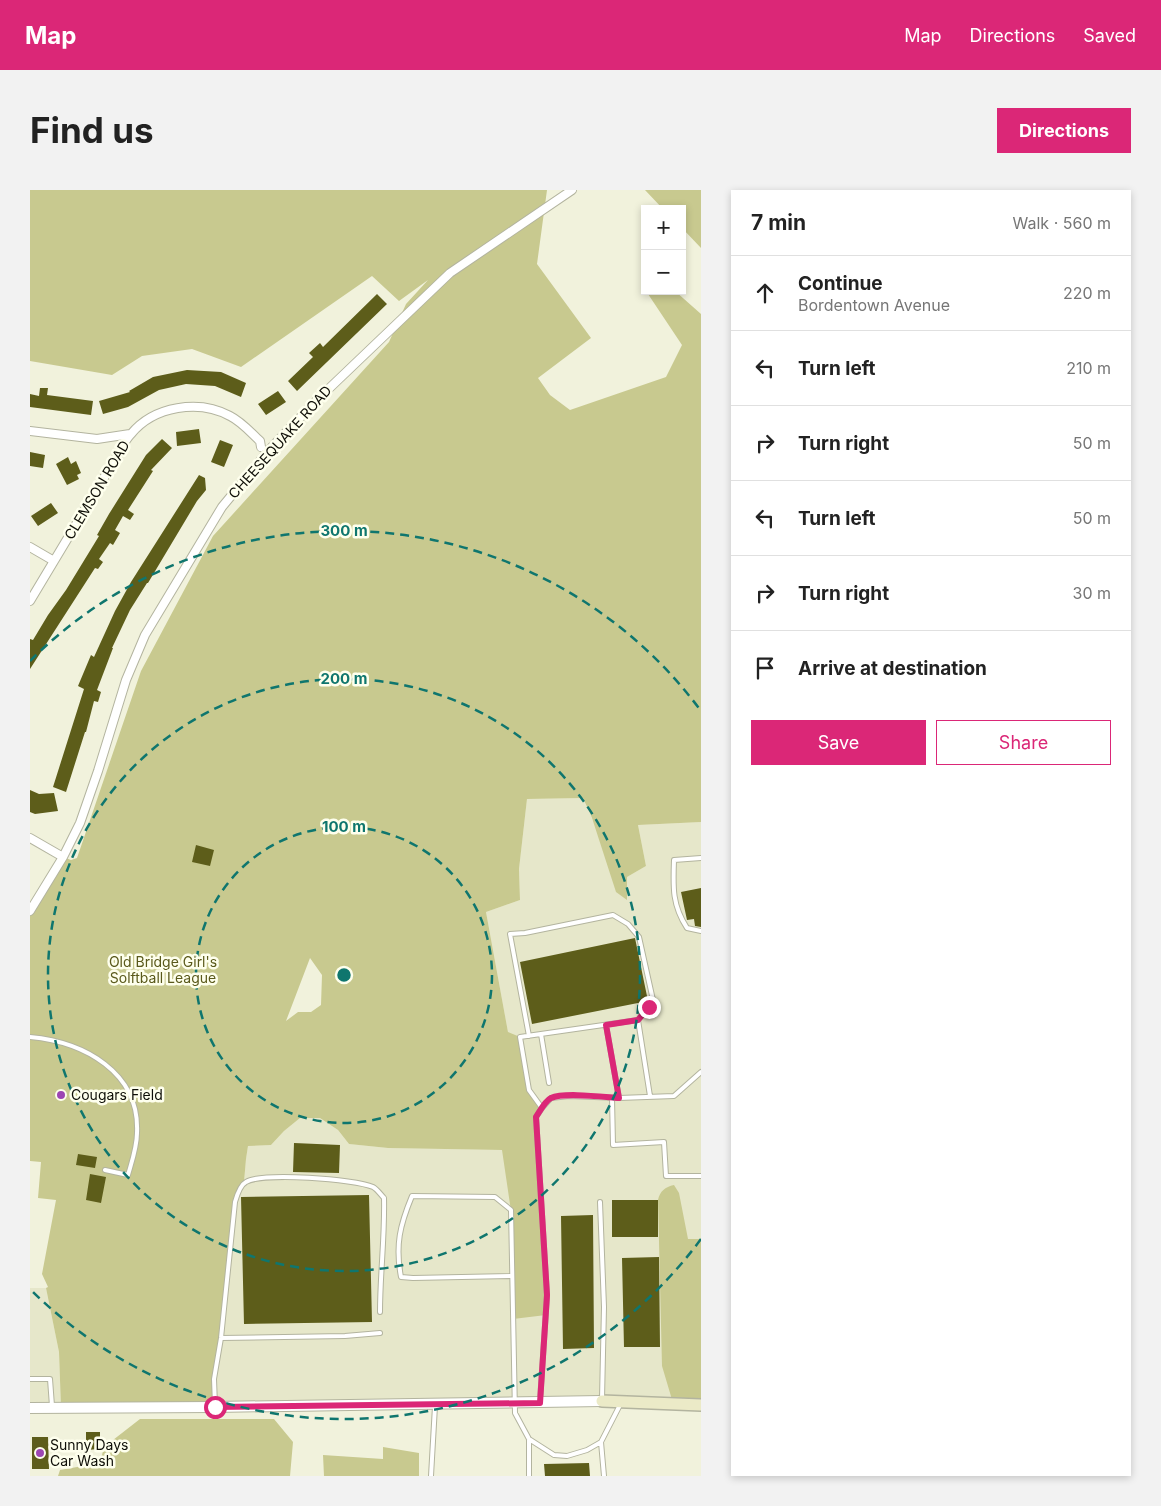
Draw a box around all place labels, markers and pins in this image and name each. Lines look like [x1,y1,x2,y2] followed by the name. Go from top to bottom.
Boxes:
[335,966,353,984] centre of rings
[71,1086,163,1103] place label: Cougars Field
[55,1089,67,1101] marker: Cougars Field
[50,1436,128,1469] place label: Sunny Days Car Wash
[34,1447,46,1459] marker: Sunny Days Car Wash

